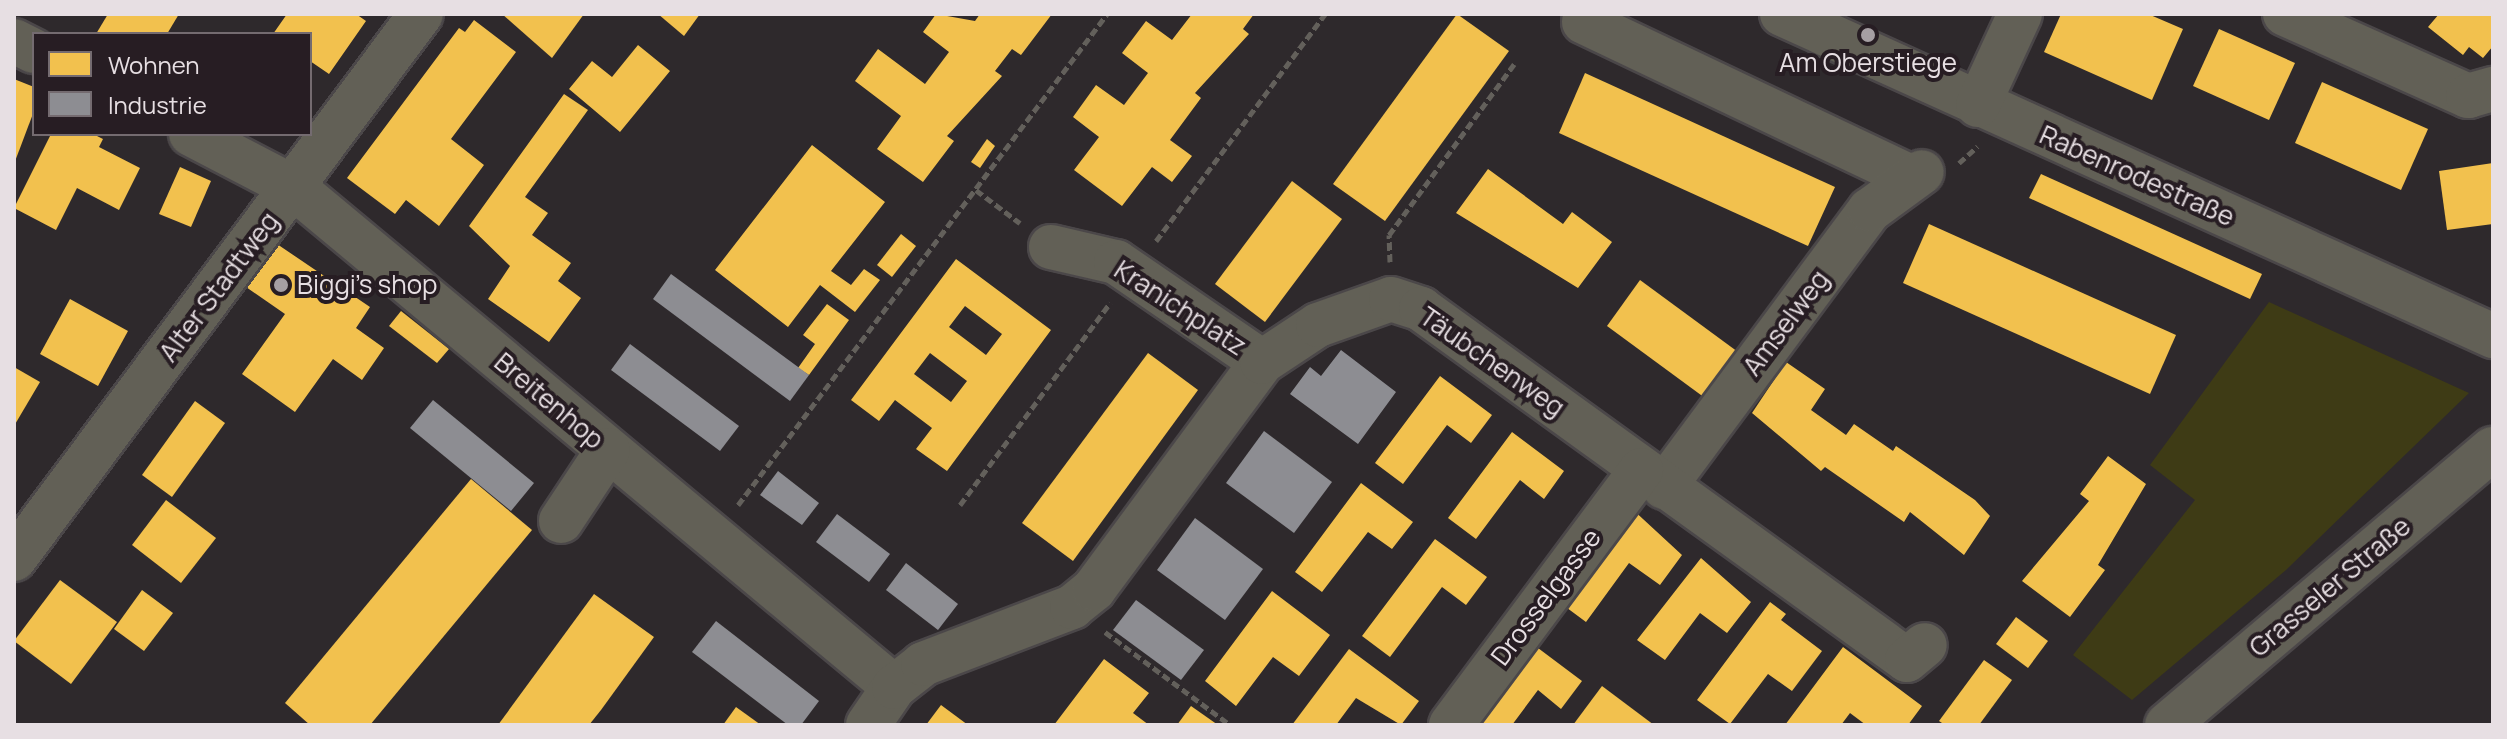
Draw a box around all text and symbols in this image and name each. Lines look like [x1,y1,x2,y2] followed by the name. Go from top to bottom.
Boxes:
[1859,26,1877,44] marker: Am Oberstiege
[32,32,312,136] legend
[1779,47,1957,79] place label: Am Oberstiege
[108,48,200,81] text: Wohnen
[108,88,207,121] text: Industrie
[2035,119,2239,233] street label: Rabenrodestraße
[153,206,285,368] street label: Alter Stadtweg
[1109,254,1251,362] street label: Kranichplatz
[1736,264,1836,382] street label: Amselweg
[297,269,437,301] place label: Biggi's shop
[272,276,290,294] marker: Biggi's shop
[1414,301,1570,423] street label: Täubchenweg
[488,346,610,456] street label: Breitenhop
[2243,511,2417,663] street label: Grasseler Straße
[1485,523,1607,671] street label: Drosselgasse

